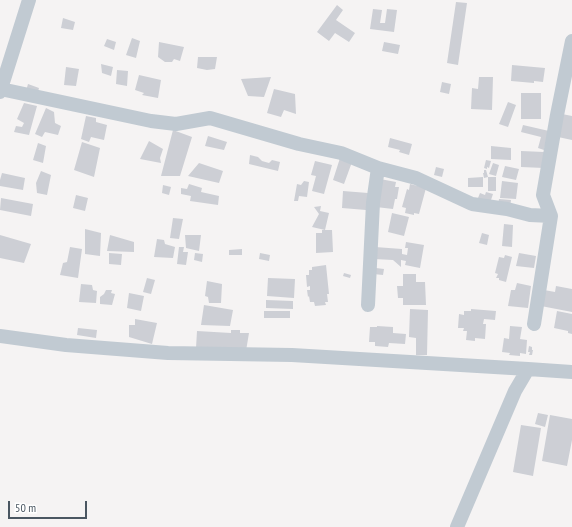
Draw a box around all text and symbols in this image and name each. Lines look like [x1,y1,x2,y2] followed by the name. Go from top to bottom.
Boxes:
[10,493,89,519] scale bar
[15,500,36,515] text: 50 m

